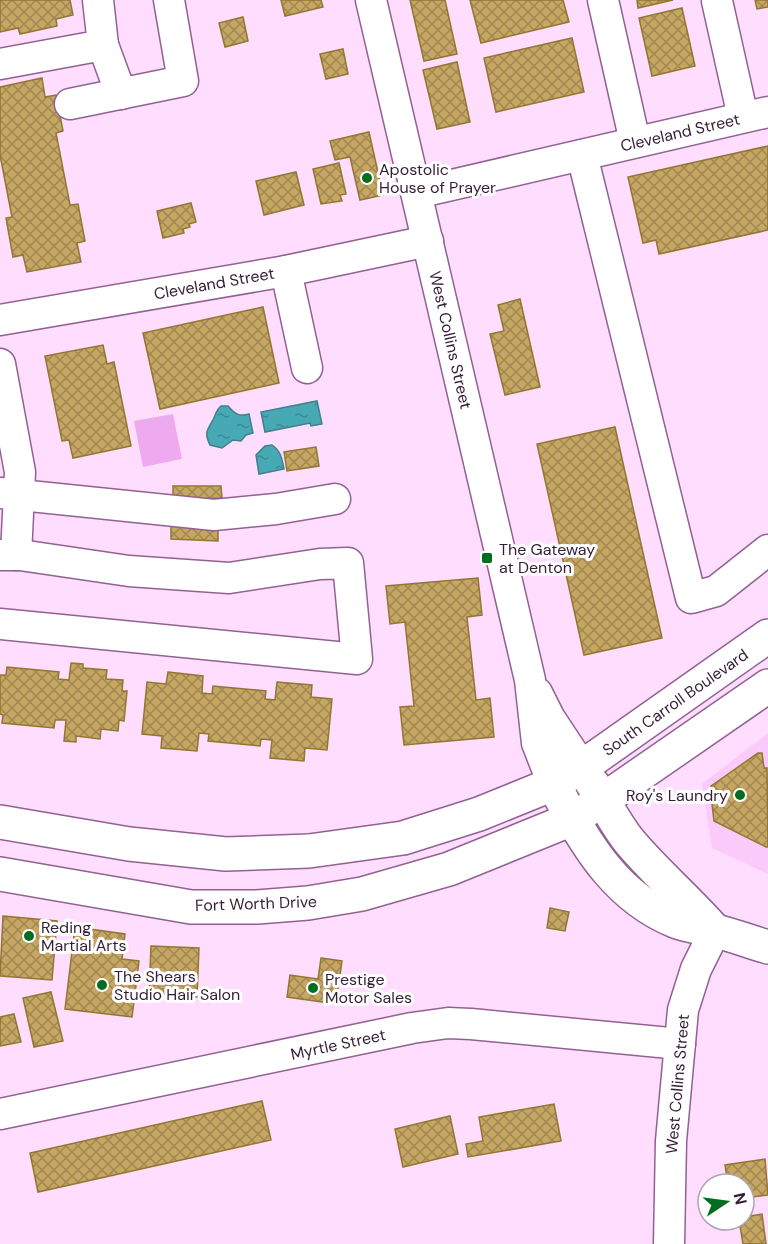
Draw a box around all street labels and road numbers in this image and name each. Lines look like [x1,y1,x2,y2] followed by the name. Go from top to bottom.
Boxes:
[618,109,742,156] street label: Cleveland Street
[152,263,276,304] street label: Cleveland Street
[424,269,477,411] street label: West Collins Street
[598,644,752,761] street label: South Carroll Boulevard
[195,891,317,916] street label: Fort Worth Drive
[661,1013,694,1155] street label: West Collins Street
[289,1024,388,1065] street label: Myrtle Street

